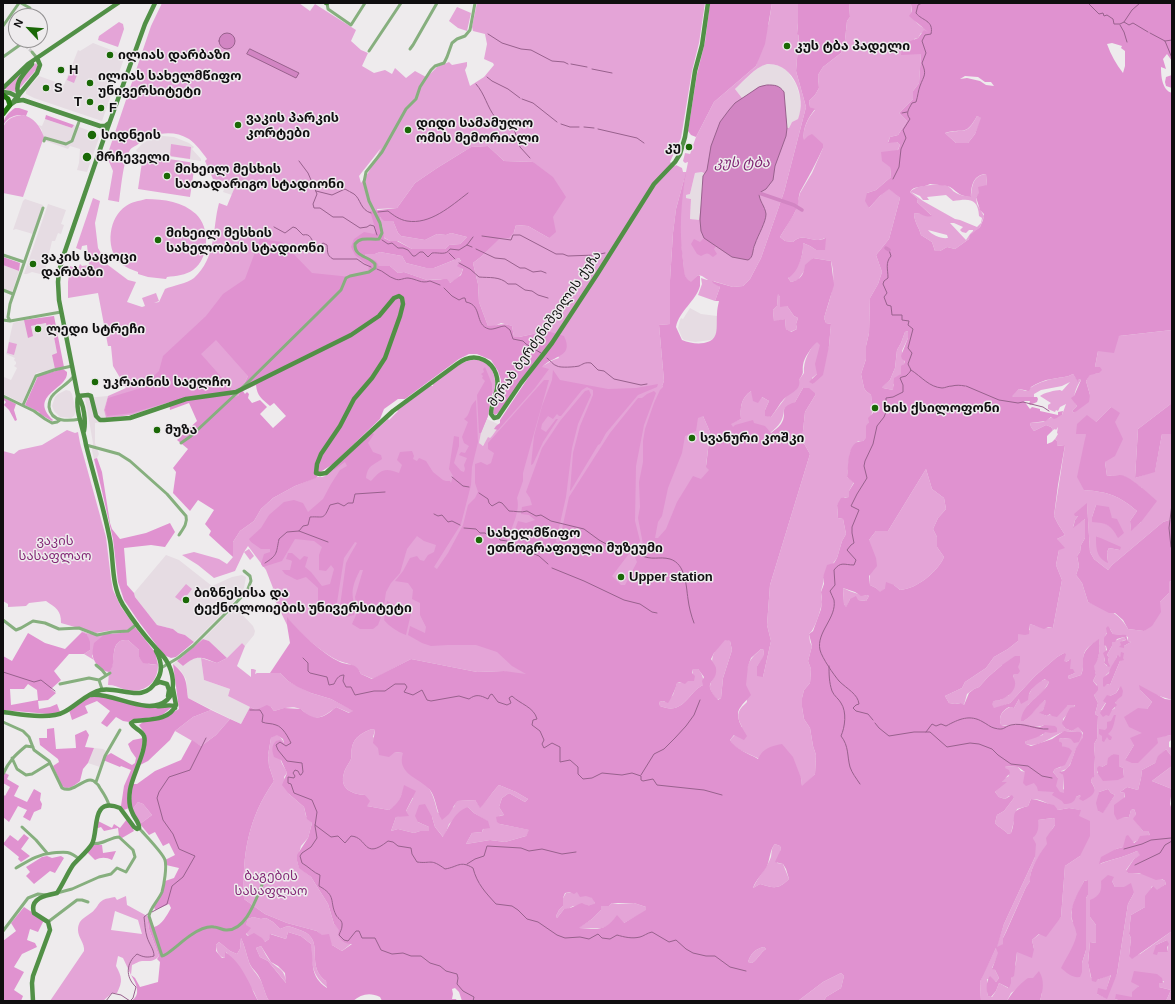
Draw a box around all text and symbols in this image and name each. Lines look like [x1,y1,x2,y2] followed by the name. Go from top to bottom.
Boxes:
[8,8,48,48] north arrow
[11,17,25,29] text: N
[795,38,910,54] place label: კუს ტბა პადელი
[782,41,792,51] marker: კუს ტბა პადელი
[118,47,230,63] place label: ილიას დარბაზი
[105,50,115,60] marker: ილიას დარბაზი
[69,62,78,78] place label: H
[56,65,66,75] marker: H
[98,68,241,99] place label: ილიას სახელმწიფო უნივერსიტეტი
[85,78,95,88] marker: ილიას სახელმწიფო უნივერსიტეტი
[54,80,63,96] place label: S
[41,83,51,93] marker: S
[74,94,82,110] place label: T
[85,97,95,107] marker: T
[109,100,117,116] place label: F
[96,103,106,113] marker: F
[246,110,339,141] place label: ვაკის პარკის კორტები
[416,115,539,146] place label: დიდი სამამულო ომის მემორიალი
[233,120,243,130] marker: ვაკის პარკის კორტები
[403,125,413,135] marker: დიდი სამამულო ომის მემორიალი
[101,127,161,143] place label: სიდნეის
[86,129,98,141] marker: სიდნეის
[665,139,681,155] place label: კუ
[684,142,694,152] marker: კუ
[96,149,170,165] place label: მრჩეველი
[81,151,93,163] marker: მრჩეველი
[714,155,770,171] water label: კუს ტბა
[175,161,344,192] place label: მიხეილ მესხის სათადარიგო სტადიონი
[162,171,172,181] marker: მიხეილ მესხის სათადარიგო სტადიონი
[166,225,324,256] place label: მიხეილ მესხის სახელობის სტადიონი
[153,235,163,245] marker: მიხეილ მესხის სახელობის სტადიონი
[485,248,605,410] street label: მერაბ ბერძენიშვილის ქუჩა
[41,249,137,280] place label: ვაკის საცოცი დარბაზი
[28,259,38,269] marker: ვაკის საცოცი დარბაზი
[46,321,145,337] place label: ლედი სტრეჩი
[33,324,43,334] marker: ლედი სტრეჩი
[103,374,231,390] place label: უკრაინის საელჩო
[90,377,100,387] marker: უკრაინის საელჩო
[883,400,1000,416] place label: ხის ქსილოფონი
[870,403,880,413] marker: ხის ქსილოფონი
[165,422,197,438] place label: მუზა
[152,425,162,435] marker: მუზა
[700,430,804,446] place label: სვანური კოშკი
[687,433,697,443] marker: სვანური კოშკი
[487,525,663,556] place label: სახელმწიფო ეთნოგრაფიული მუზეუმი
[19,533,91,564] park label: ვაკის სასაფლაო
[474,535,484,545] marker: სახელმწიფო ეთნოგრაფიული მუზეუმი
[629,569,713,585] place label: Upper station
[616,572,626,582] marker: Upper station
[194,585,412,616] place label: ბიზნესისა და ტექნოლოიების უნივერსიტეტი
[181,595,191,605] marker: ბიზნესისა და ტექნოლოიების უნივერსიტეტი
[235,868,307,899] park label: ბაგების სასაფლაო

